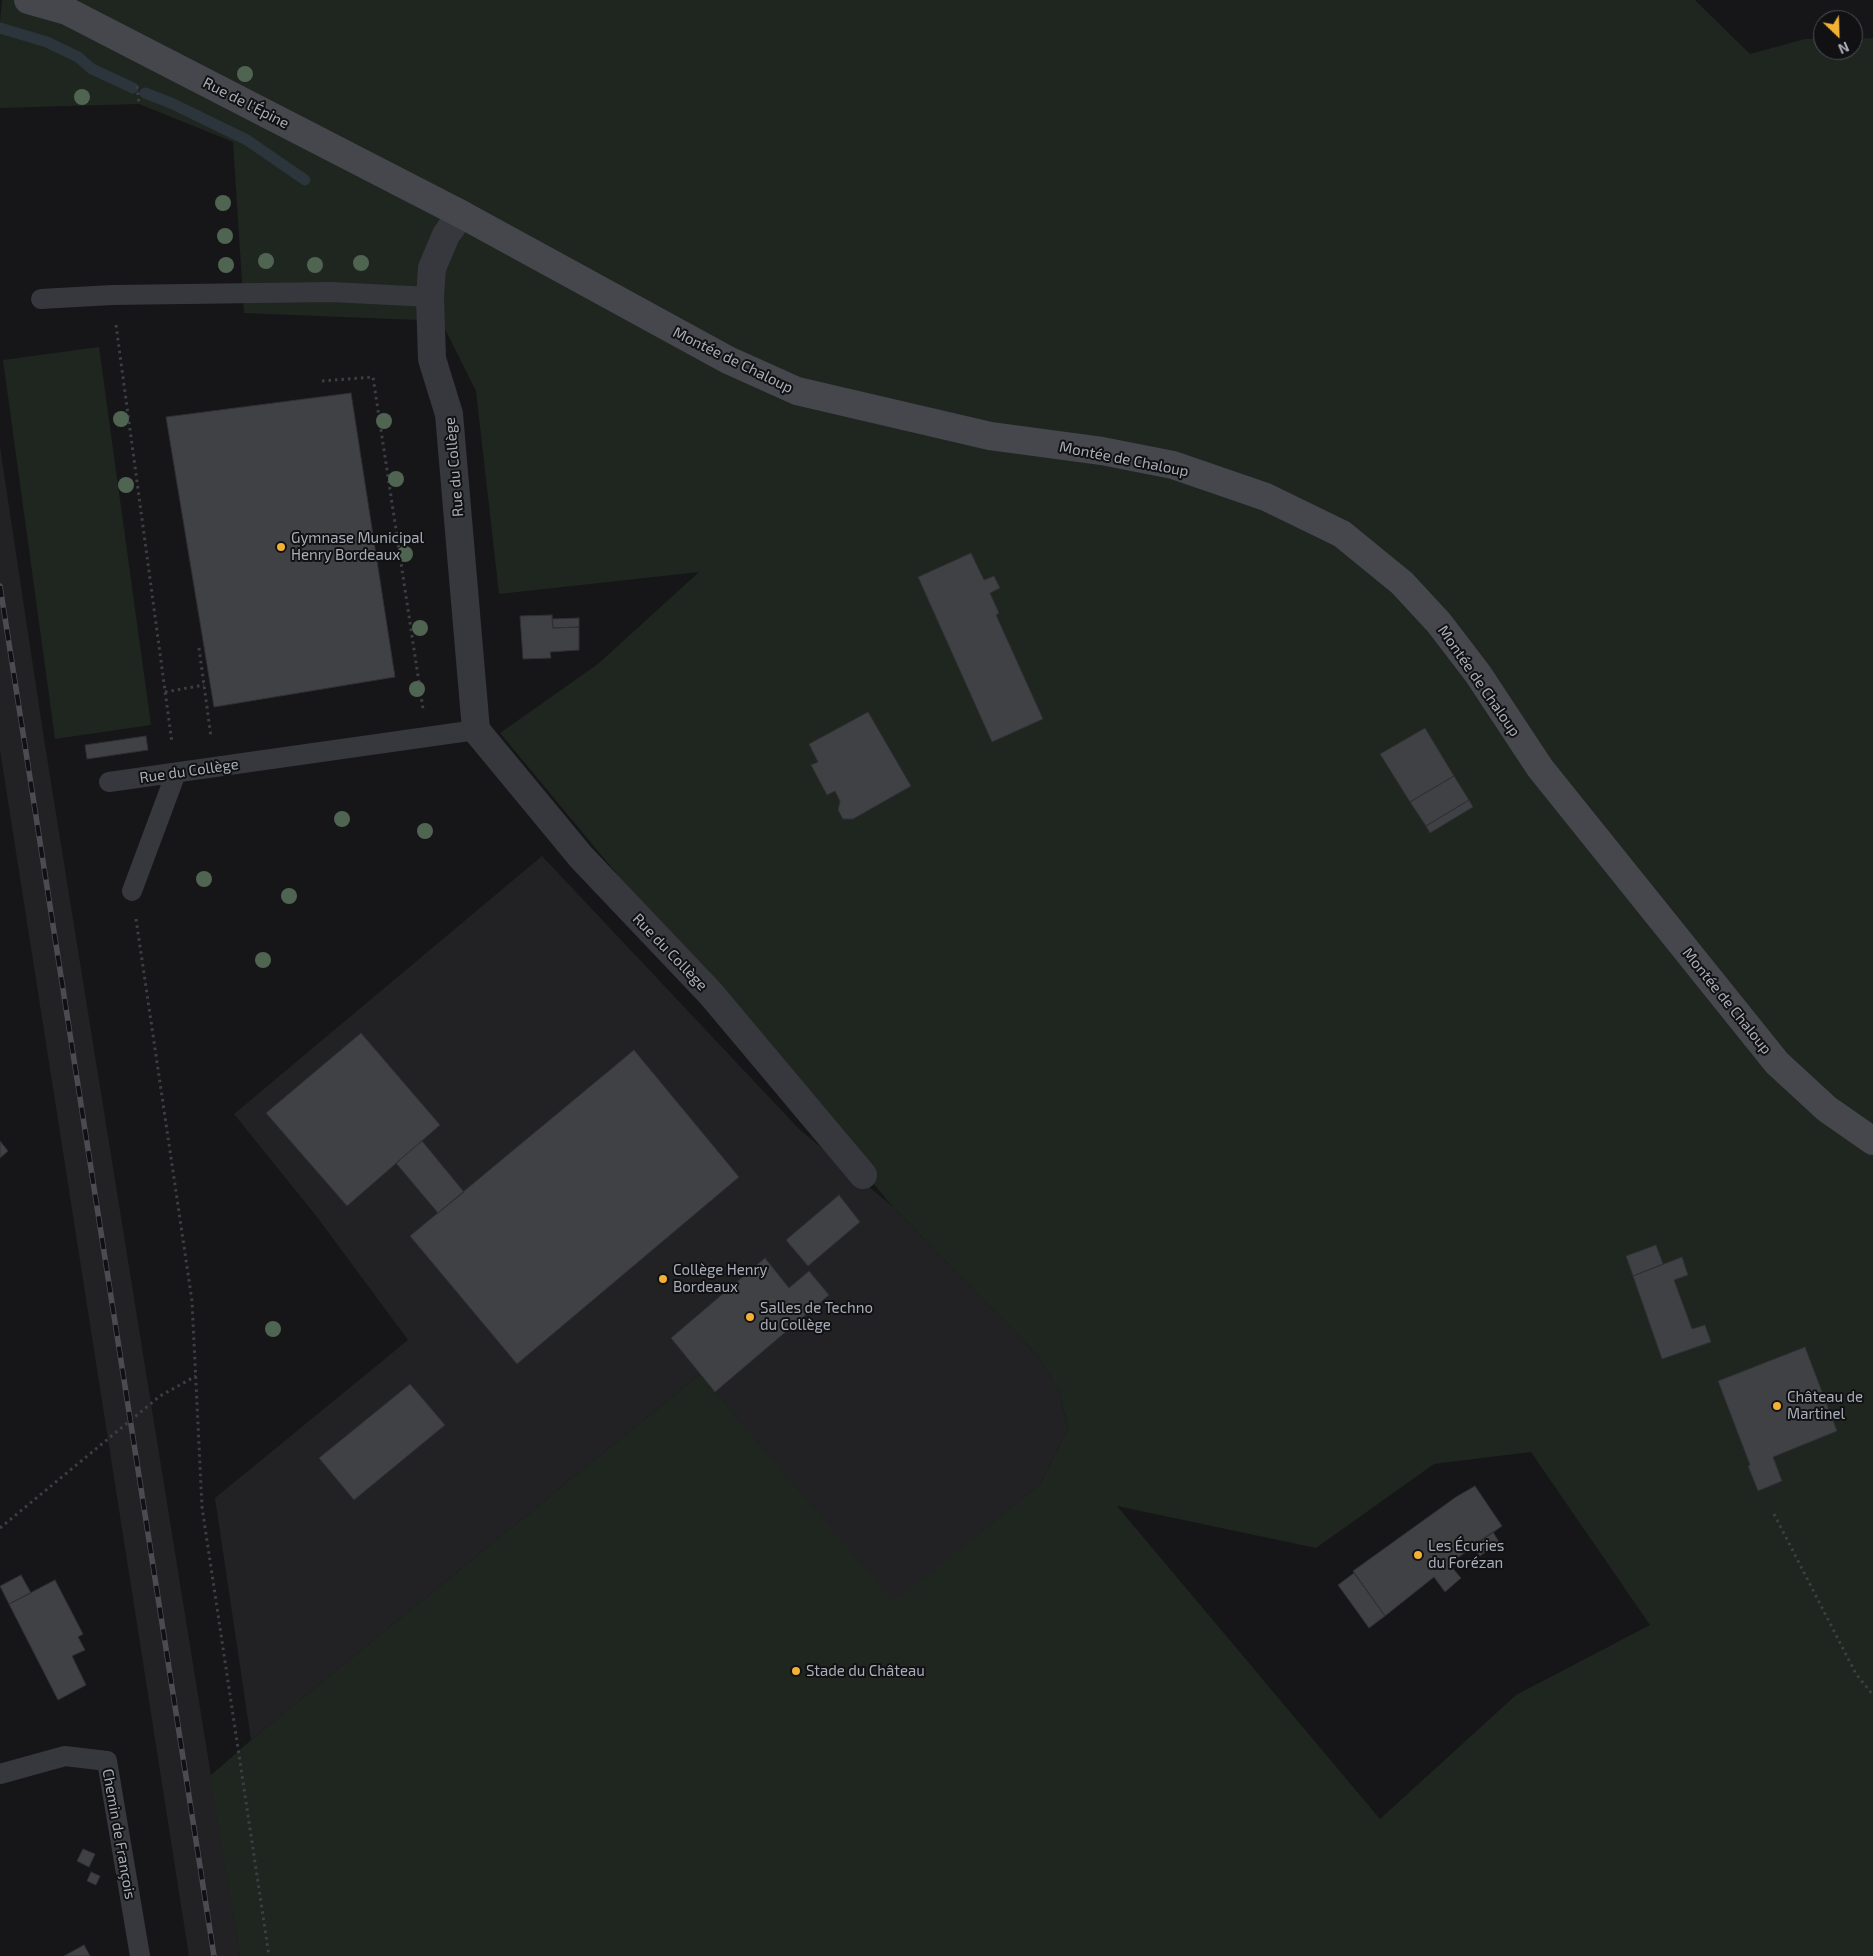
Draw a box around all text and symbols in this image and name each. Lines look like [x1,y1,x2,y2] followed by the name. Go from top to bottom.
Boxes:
[1813,10,1863,60] north arrow
[1836,38,1852,58] text: N
[200,74,292,132] street label: Rue de l'Épine
[670,323,796,397] street label: Montée de Chaloup
[441,416,467,518] street label: Rue du Collège
[1058,438,1190,480] street label: Montée de Chaloup
[291,529,424,564] place label: Gymnase Municipal Henry Bordeaux
[275,541,287,553] marker: Gymnase Municipal Henry Bordeaux
[1434,622,1524,740] street label: Montée de Chaloup
[138,755,240,787] street label: Rue du Collège
[629,910,711,994] street label: Rue du Collège
[1679,944,1775,1058] street label: Montée de Chaloup
[673,1261,767,1296] place label: Collège Henry Bordeaux
[657,1273,669,1285] marker: Collège Henry Bordeaux
[760,1299,873,1334] place label: Salles de Techno du Collège
[744,1311,756,1323] marker: Salles de Techno du Collège
[1787,1388,1863,1423] place label: Château de Martinel
[1771,1400,1783,1412] marker: Château de Martinel
[1428,1537,1504,1572] place label: Les Écuries du Forézan
[1412,1549,1424,1561] marker: Les Écuries du Forézan
[806,1662,925,1680] place label: Stade du Château
[790,1665,802,1677] marker: Stade du Château
[99,1767,139,1901] street label: Chemin de François

